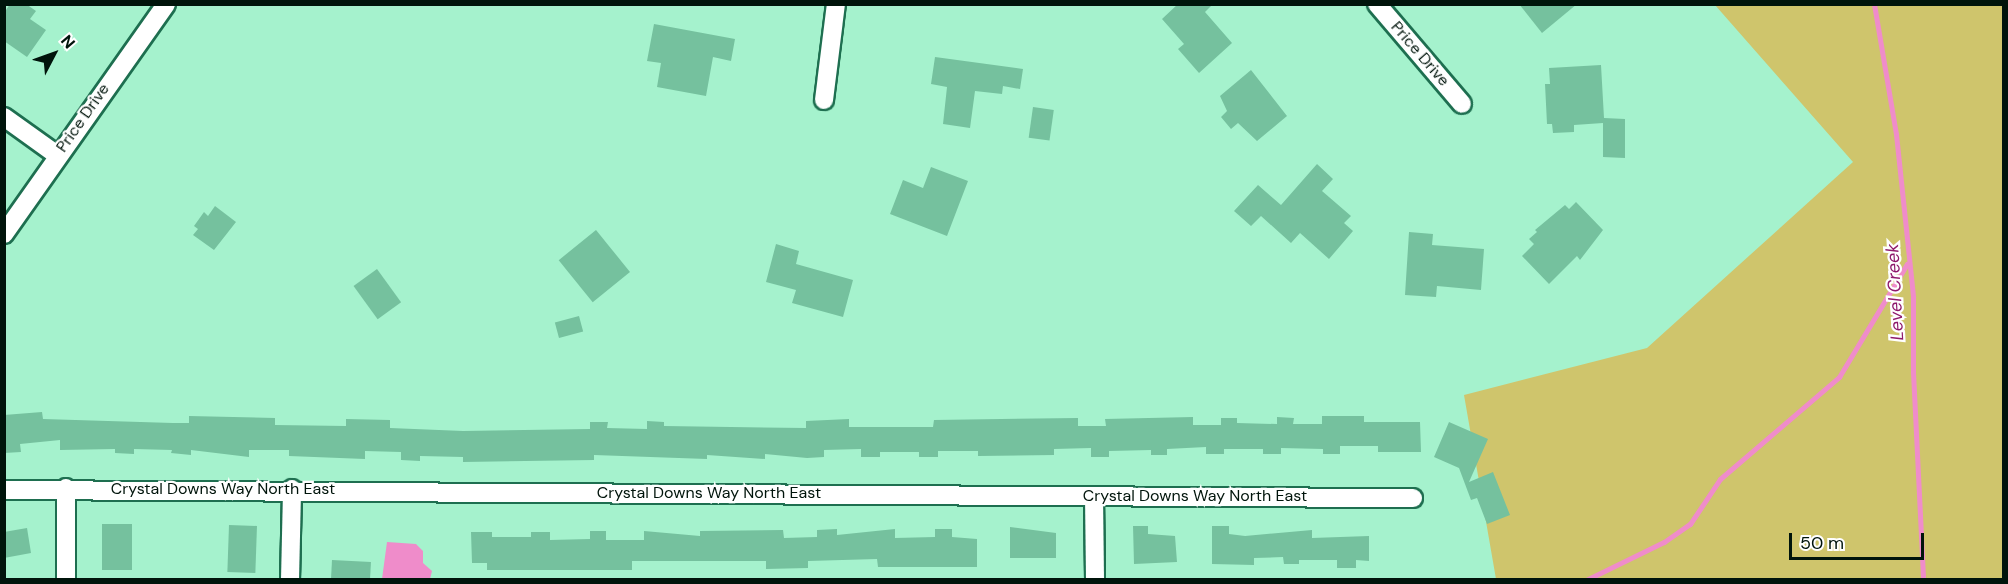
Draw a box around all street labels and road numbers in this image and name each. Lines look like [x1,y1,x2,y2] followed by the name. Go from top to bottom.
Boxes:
[1387,18,1453,90] street label: Price Drive
[52,80,114,156] street label: Price Drive
[111,479,335,499] street label: Crystal Downs Way North East
[597,483,821,503] street label: Crystal Downs Way North East
[1083,486,1307,506] street label: Crystal Downs Way North East

